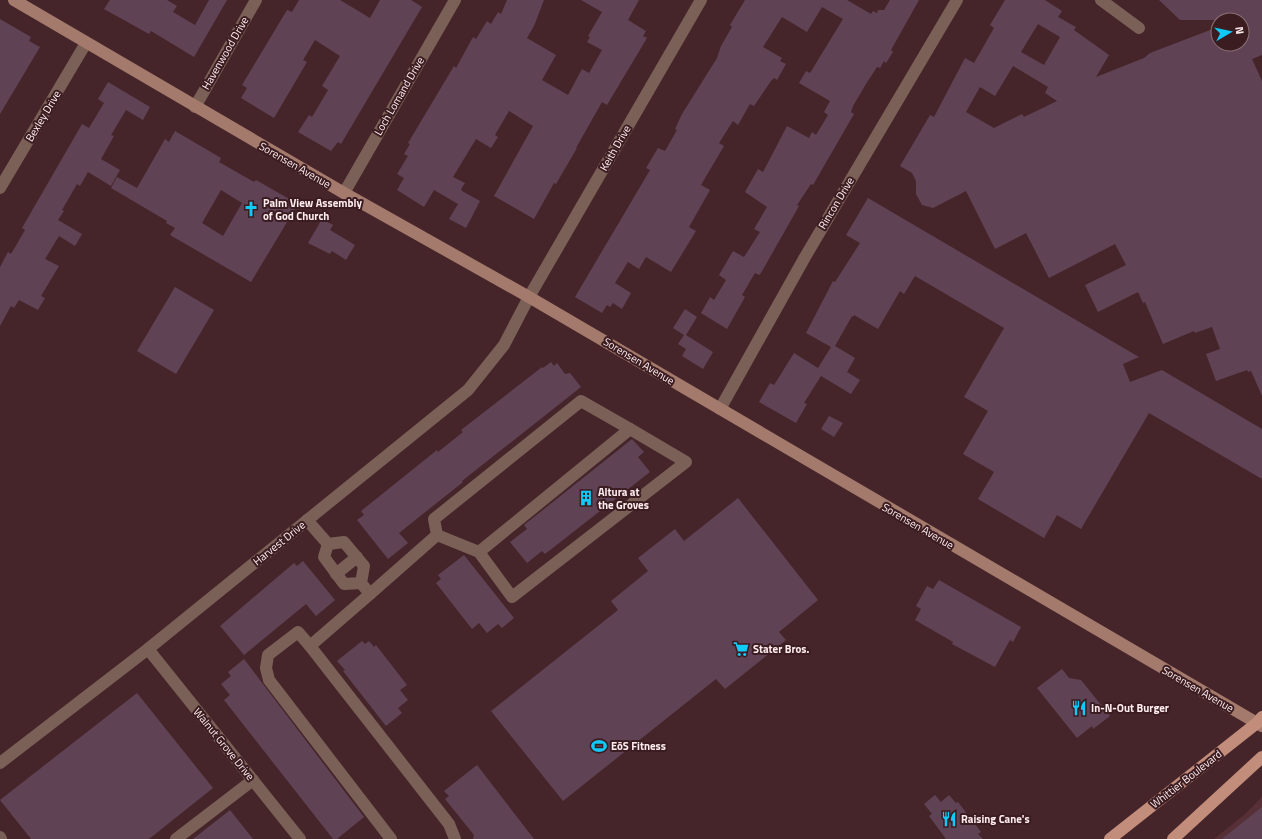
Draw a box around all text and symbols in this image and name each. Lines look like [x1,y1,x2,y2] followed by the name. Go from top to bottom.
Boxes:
[1210,12,1250,52] north arrow
[198,13,253,92] street label: Havenwood Drive
[1231,25,1248,35] text: N
[370,53,428,138] street label: Loch Lomand Drive
[21,87,65,145] street label: Bexley Drive
[595,122,635,174] street label: Keith Drive
[256,138,334,192] street label: Sorensen Avenue
[814,174,858,232] street label: Rincon Drive
[263,195,362,224] place label: Palm View Assembly of God Church
[242,200,260,218] church icon: Palm View Assembly of God Church
[600,333,678,389] street label: Sorensen Avenue
[598,484,649,513] place label: Altura at the Groves
[577,489,595,507] building icon: Altura at the Groves
[879,499,957,553] street label: Sorensen Avenue
[250,517,309,569] street label: Harvest Drive
[732,640,750,658] supermarket icon: Stater Bros.
[753,641,810,657] place label: Stater Bros.
[1159,662,1237,716] street label: Sorensen Avenue
[1070,699,1088,717] restaurant icon: In-N-Out Burger
[1091,700,1169,716] place label: In-N-Out Burger
[190,704,259,784] street label: Walnut Grove Drive
[590,737,608,755] sports icon: EōS Fitness
[611,738,666,754] place label: EōS Fitness
[1147,746,1225,812] street label: Whittier Boulevard
[940,810,958,828] restaurant icon: Raising Cane's
[961,811,1030,827] place label: Raising Cane's

